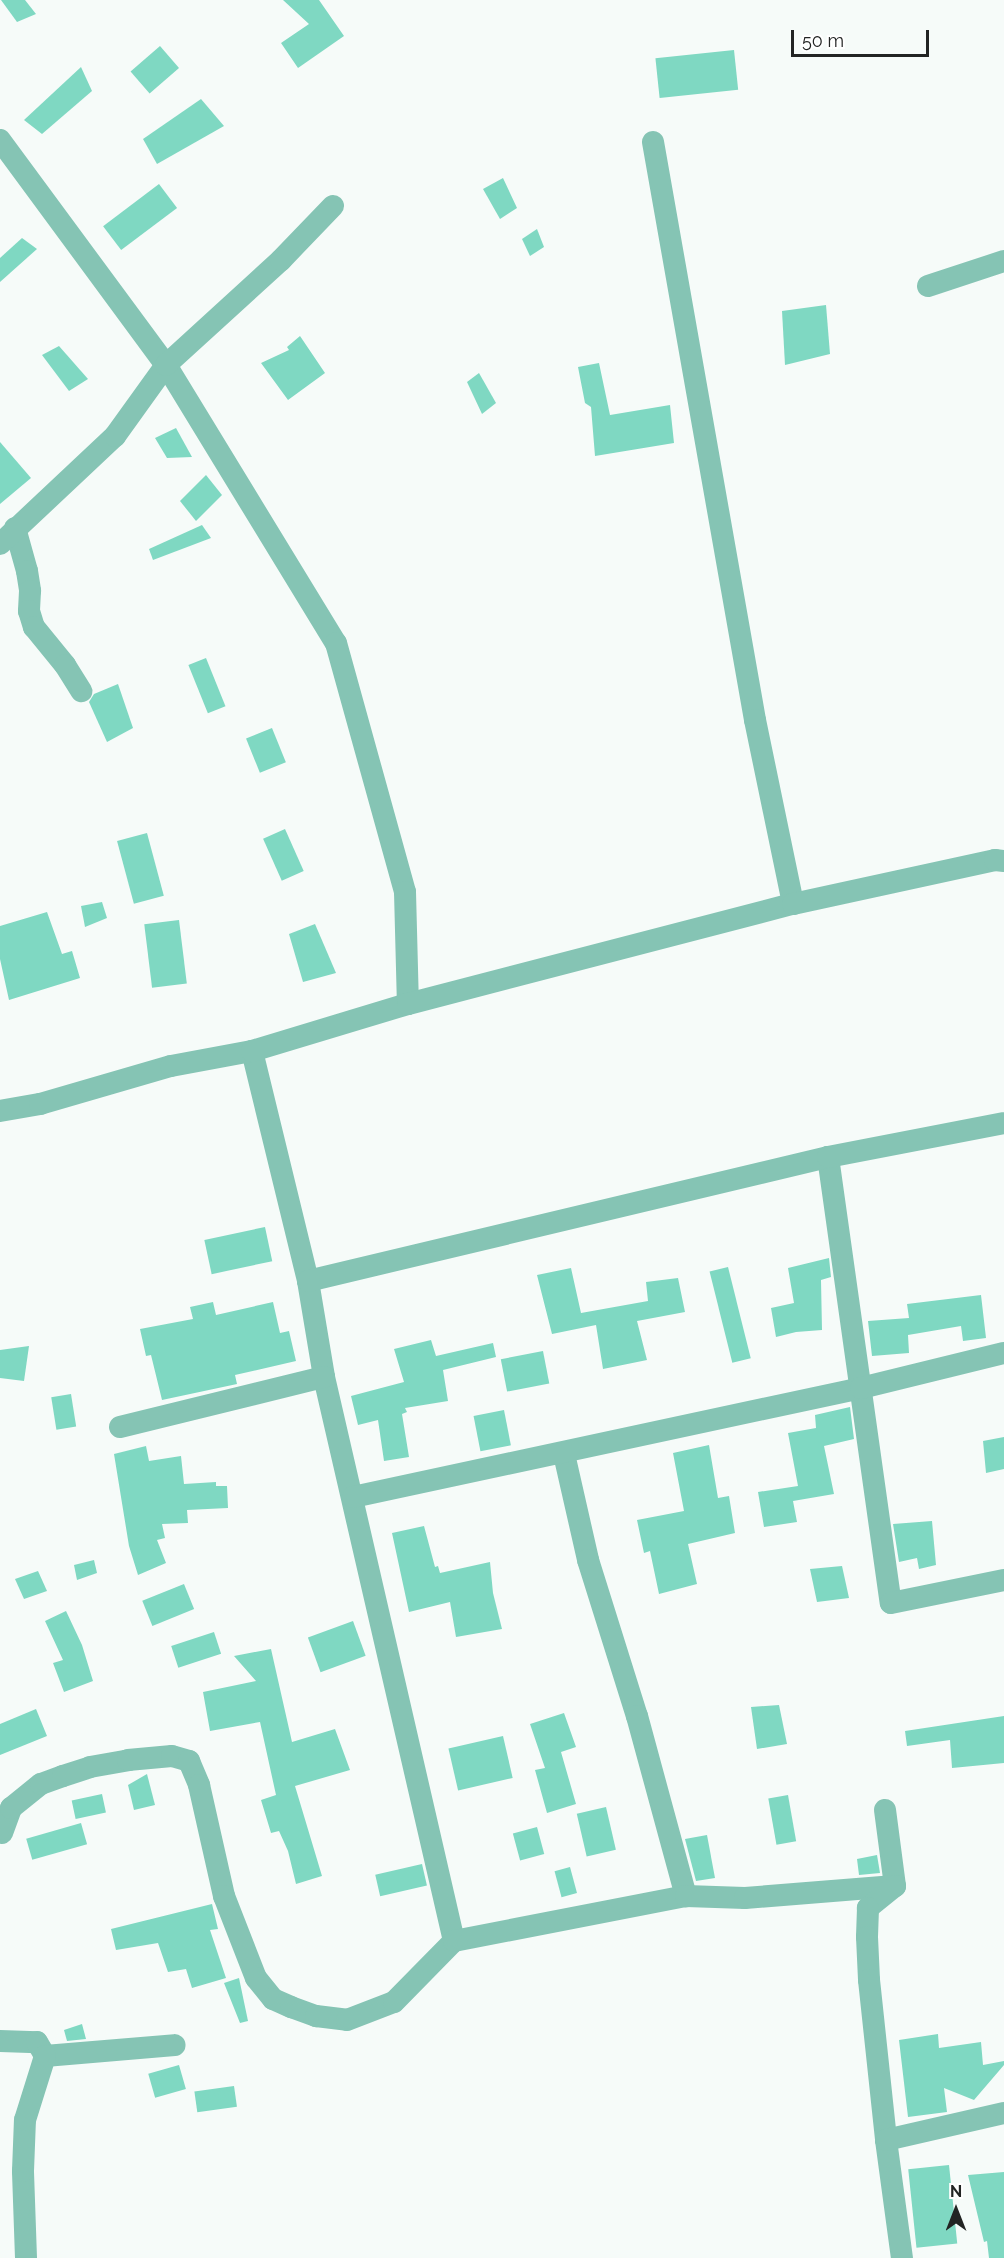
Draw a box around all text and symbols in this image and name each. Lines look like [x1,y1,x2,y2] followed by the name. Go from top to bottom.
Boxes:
[794,18,932,56] scale bar
[802,30,844,51] text: 50 m
[926,2180,986,2240] north arrow
[950,2182,962,2201] text: N

